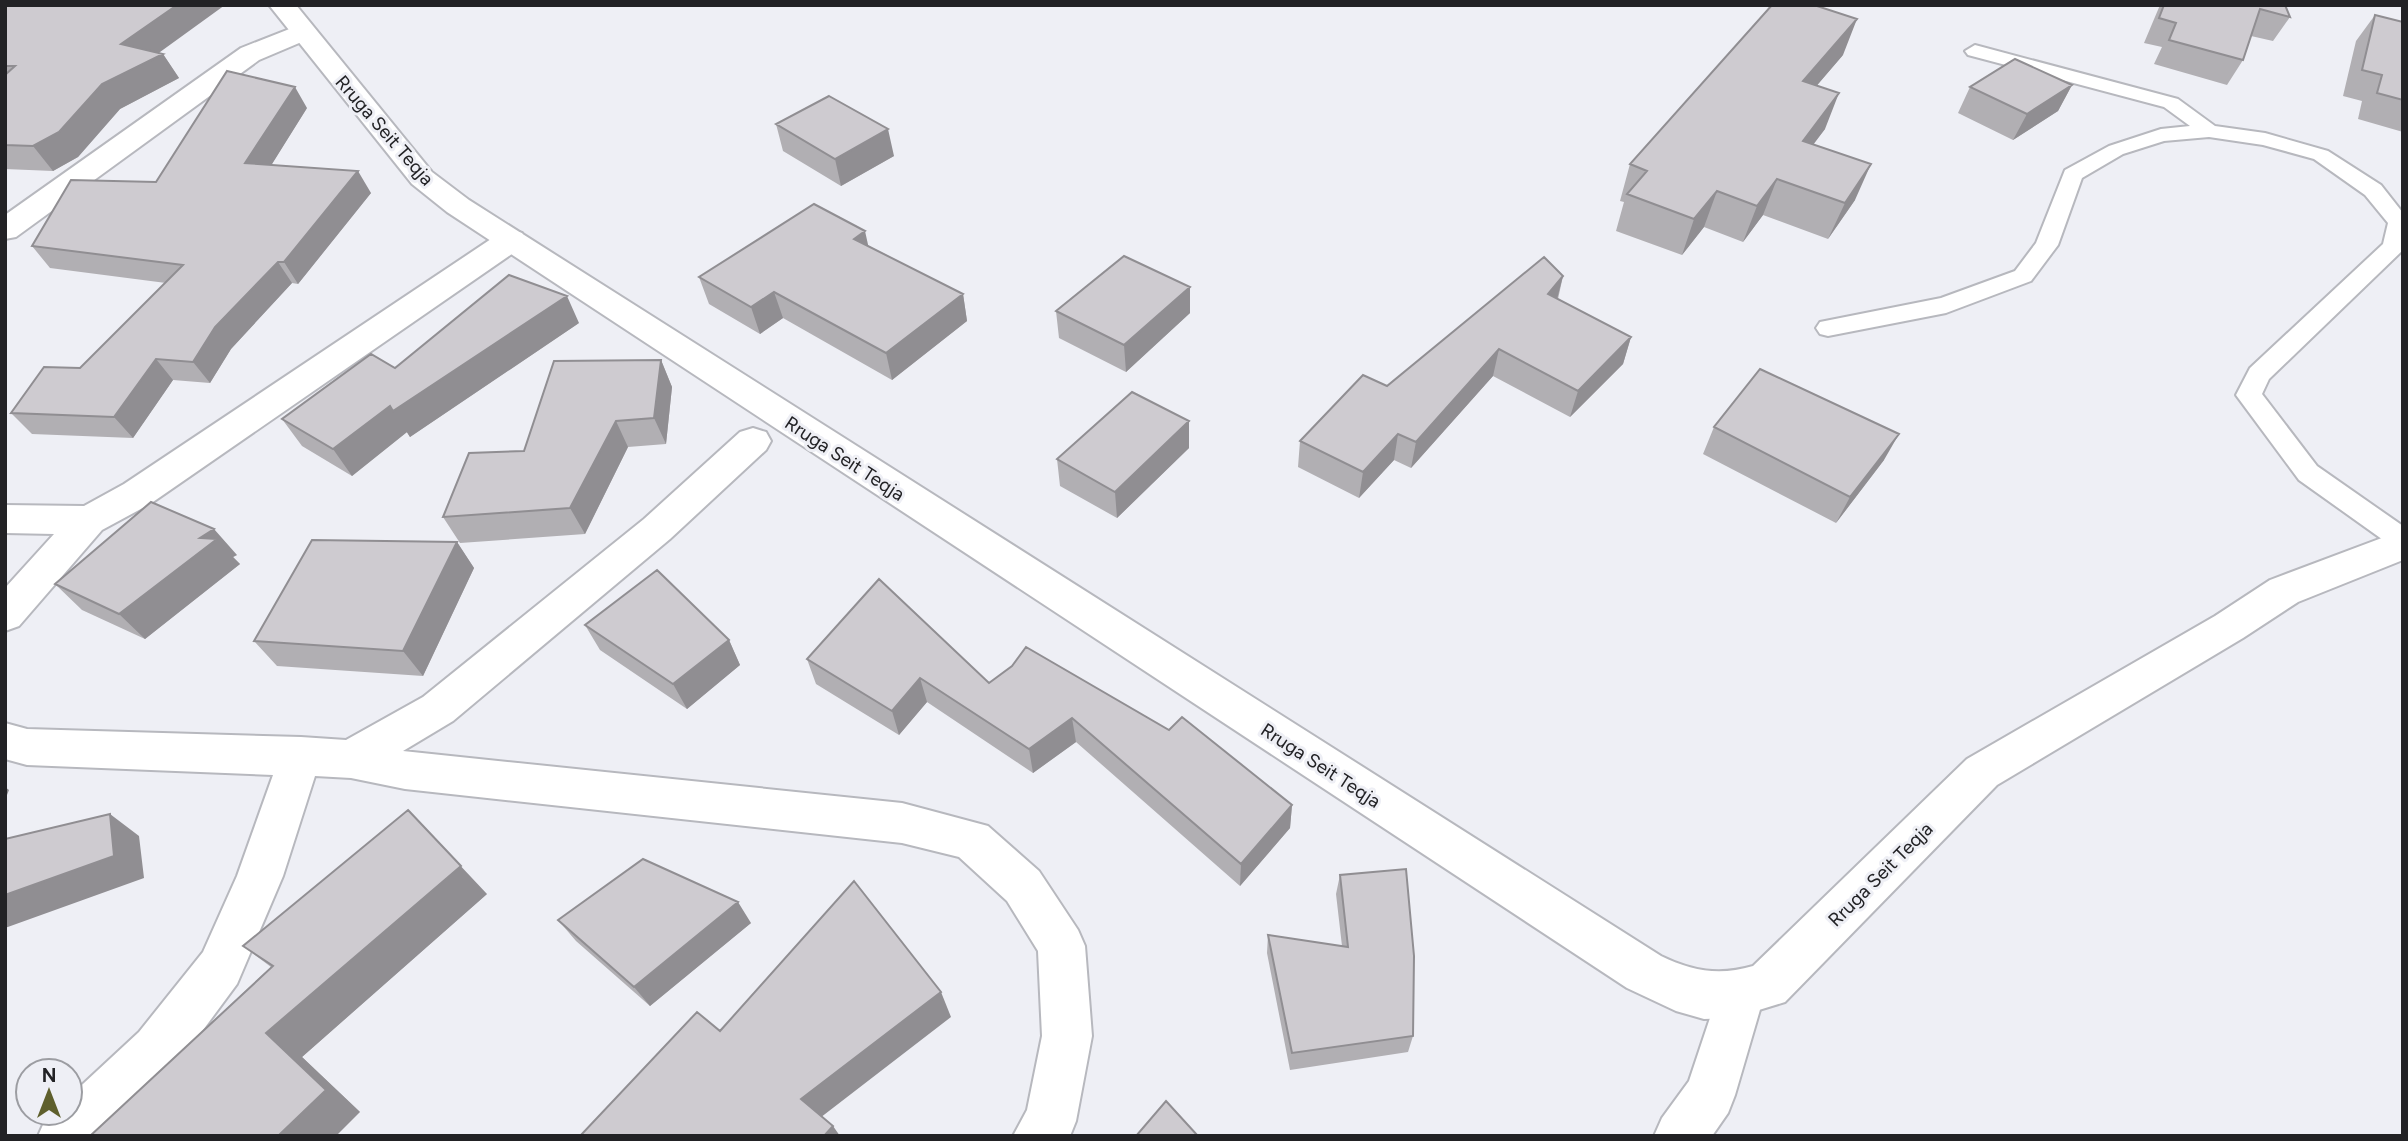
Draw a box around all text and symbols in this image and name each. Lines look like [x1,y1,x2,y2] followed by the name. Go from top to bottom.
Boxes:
[331,71,439,190] street label: Rruga Seit Teqja
[780,411,909,506] street label: Rruga Seit Teqja
[1256,718,1385,813] street label: Rruga Seit Teqja
[1823,817,1937,931] street label: Rruga Seit Teqja
[14,1057,84,1127] north arrow
[42,1064,56,1087] text: N

